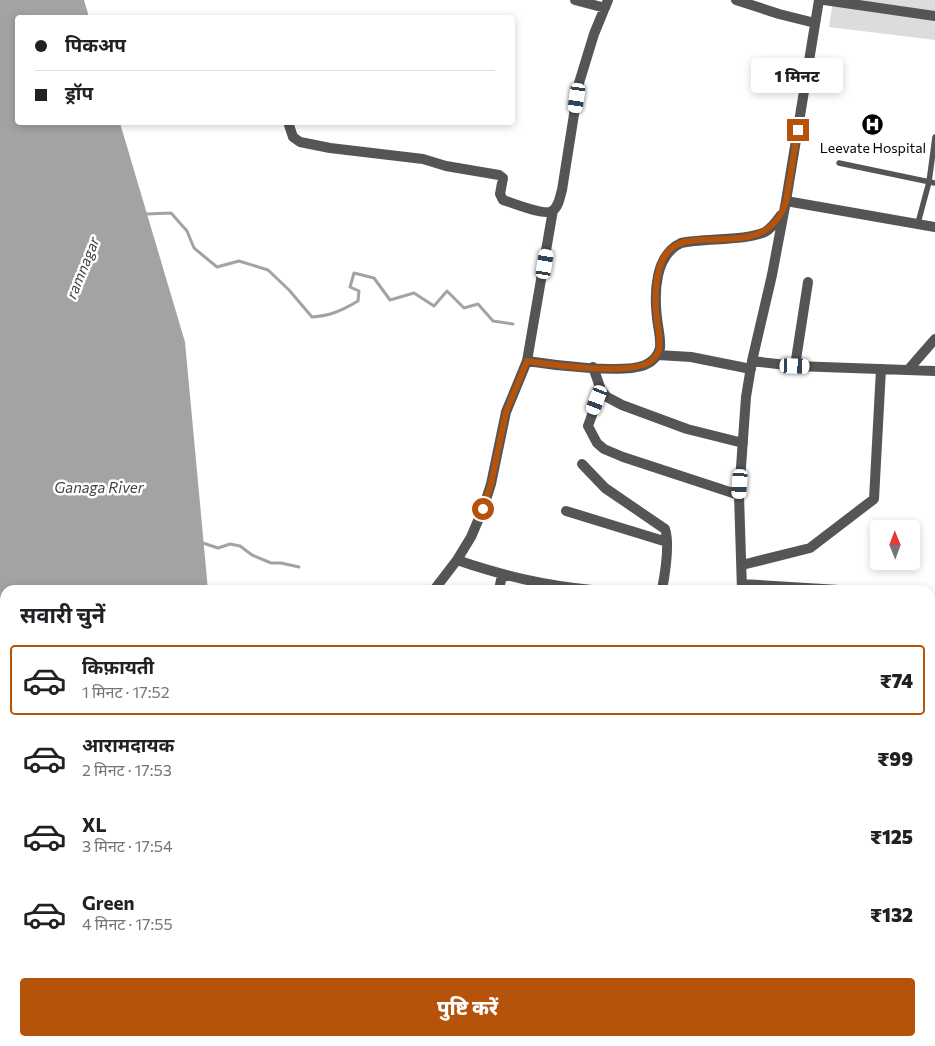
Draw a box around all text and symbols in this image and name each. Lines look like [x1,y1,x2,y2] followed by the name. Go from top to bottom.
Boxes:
[65,33,126,56] text: पिकअप
[752,58,844,92] callout: 1 मिनट
[775,66,819,85] text: 1 मिनट
[65,81,93,104] text: ड्रॉप
[567,82,586,114] car
[861,113,885,137] hospital icon: Leevate Hospital
[787,119,809,141] route end
[820,139,926,156] place label: Leevate Hospital
[62,233,103,301] water label: ramnagar
[535,248,554,280] car
[779,358,810,374] car
[584,383,609,417] car
[731,469,748,499] car
[54,478,145,496] water label: Ganaga River
[472,498,494,520] route start
[870,520,920,570] north arrow
[870,520,920,570] map controls
[20,601,105,628] text: सवारी चुनें
[82,655,154,678] text: किफ़ायती
[22,658,67,703] icon: car
[880,669,913,692] text: ₹74
[82,682,170,701] text: 1 मिनट · 17:52
[82,733,174,756] text: आरामदायक
[22,736,67,781] icon: car
[877,747,913,770] text: ₹99
[82,760,172,779] text: 2 मिनट · 17:53
[82,813,107,836] text: XL
[22,814,67,859] icon: car
[870,825,913,848] text: ₹125
[82,836,173,855] text: 3 मिनट · 17:54
[82,891,134,914] text: Green
[22,892,67,937] icon: car
[870,903,913,926] text: ₹132
[82,914,173,933] text: 4 मिनट · 17:55
[20,978,915,1036] button: पुष्टि करें

